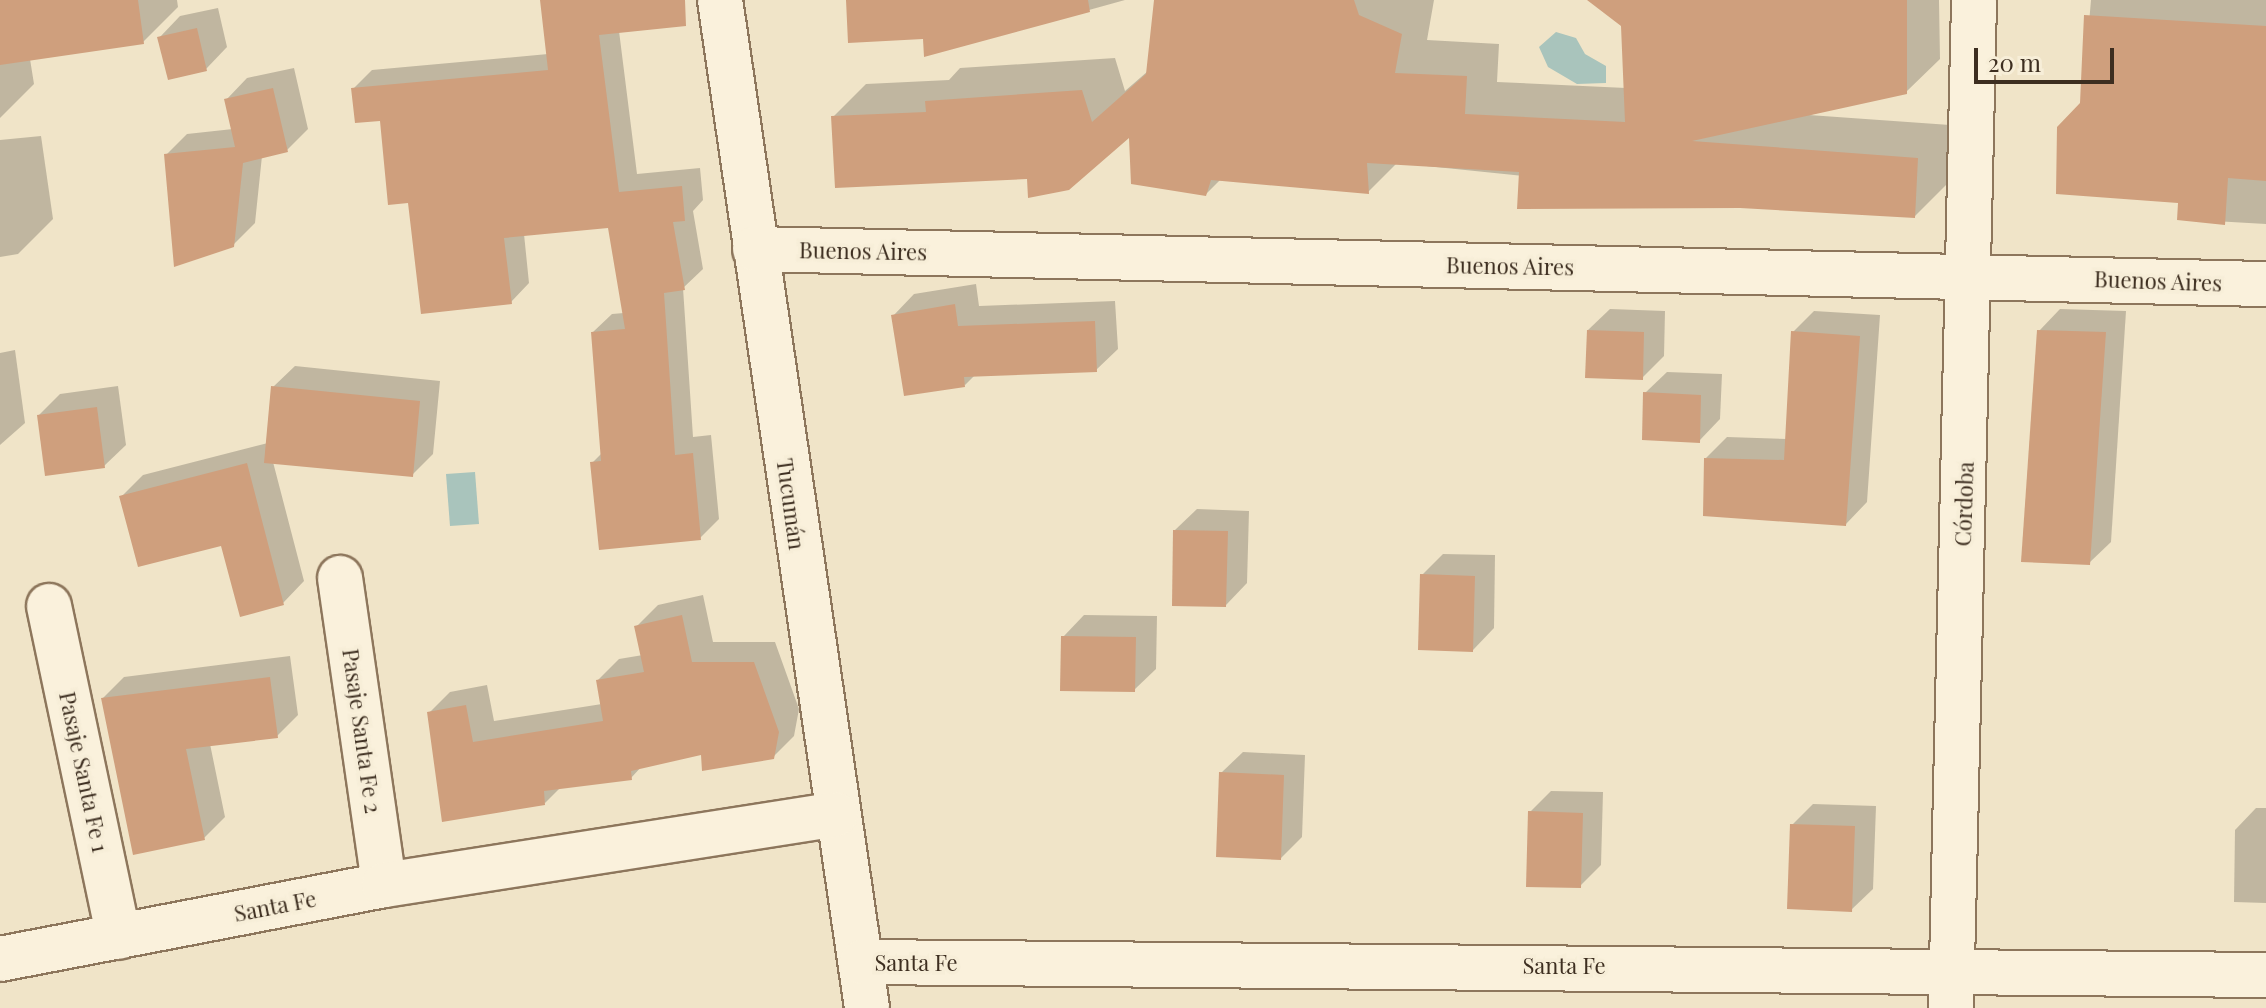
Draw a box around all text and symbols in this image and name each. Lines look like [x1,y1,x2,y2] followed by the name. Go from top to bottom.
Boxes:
[1978,32,2118,82] scale bar
[1988,46,2041,78] text: 20 m
[798,237,928,265] street label: Buenos Aires
[1445,252,1575,280] street label: Buenos Aires
[2093,266,2223,296] street label: Buenos Aires
[772,457,810,551] street label: Tucumán
[1949,461,1979,547] street label: Córdoba
[337,647,387,815] street label: Pasaje Santa Fe 2
[54,689,114,855] street label: Pasaje Santa Fe 1
[232,885,318,927] street label: Santa Fe
[874,950,958,976] street label: Santa Fe
[1522,953,1606,979] street label: Santa Fe

